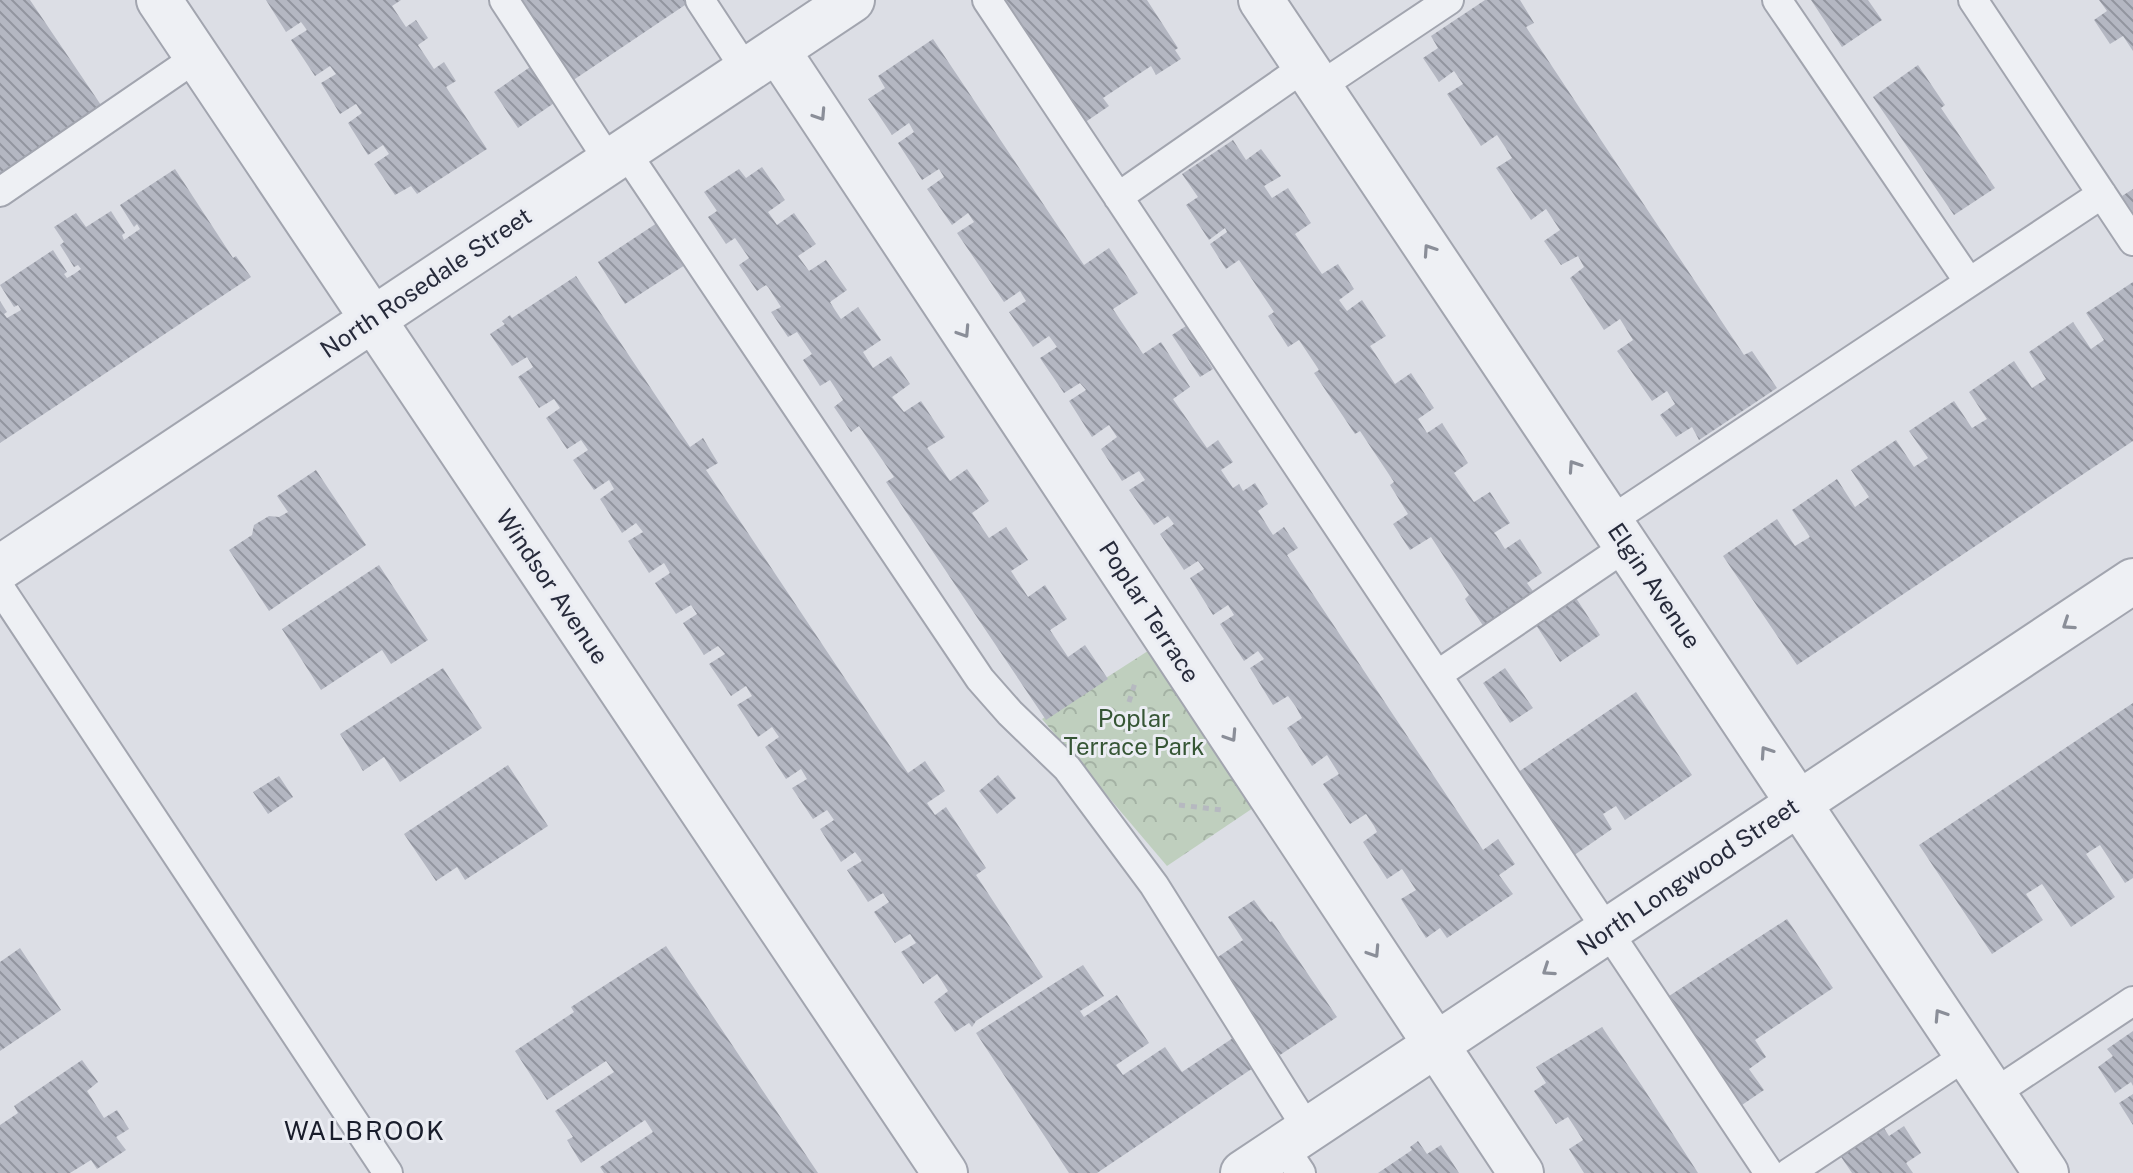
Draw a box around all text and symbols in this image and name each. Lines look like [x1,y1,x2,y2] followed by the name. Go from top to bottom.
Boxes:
[811,106,826,121] one-way arrow
[315,201,536,363] street label: North Rosedale Street
[1424,245,1439,259] one-way arrow
[954,323,969,338] one-way arrow
[1568,460,1583,475] one-way arrow
[491,504,615,669] street label: Windsor Avenue
[1603,517,1707,653] street label: Elgin Avenue
[1094,536,1206,687] street label: Poplar Terrace
[2062,615,2077,630] one-way arrow
[1063,704,1205,760] park label: Poplar Terrace Park
[1221,727,1236,741] one-way arrow
[1760,746,1775,760] one-way arrow
[1571,792,1804,961] street label: North Longwood Street
[1365,944,1380,958] one-way arrow
[1543,960,1557,975] one-way arrow
[1935,1009,1950,1024] one-way arrow
[284,1115,446,1146] district label: WALBROOK

